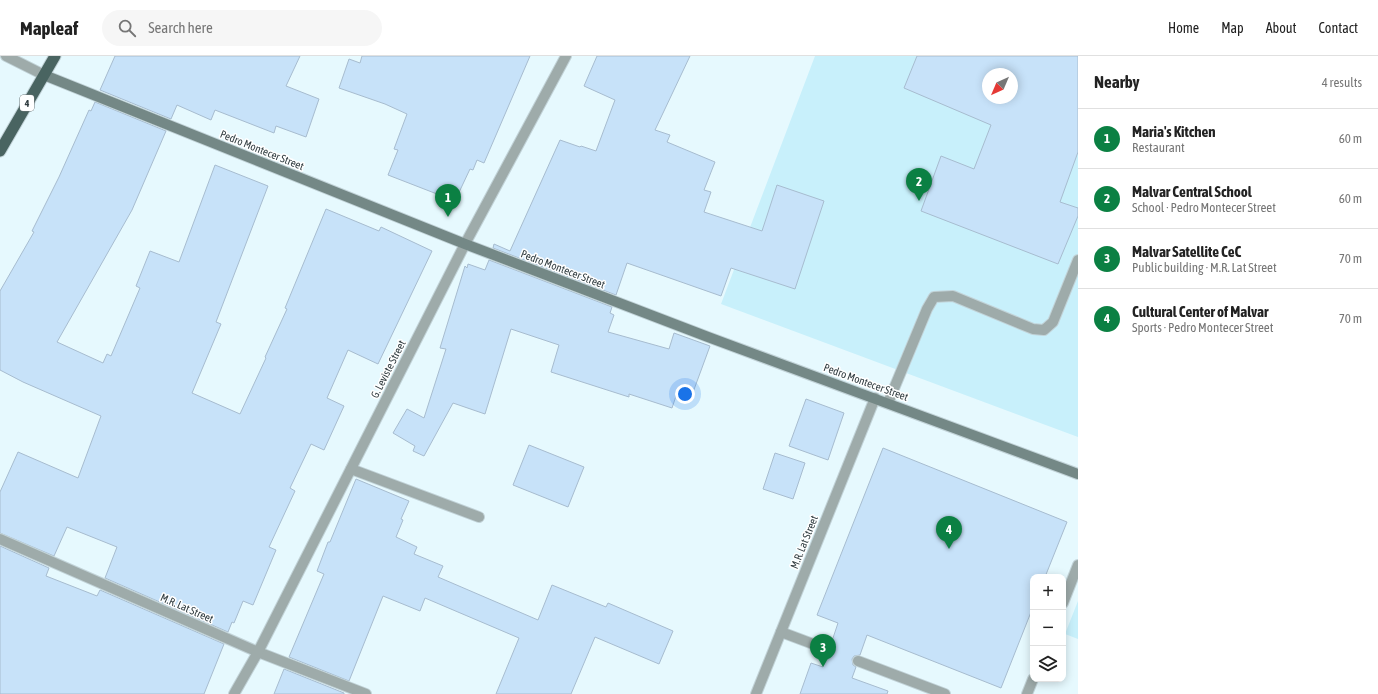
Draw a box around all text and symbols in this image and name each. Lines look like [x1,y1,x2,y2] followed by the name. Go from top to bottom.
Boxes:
[102,10,382,46] search box
[20,17,78,39] text: Mapleaf
[116,17,138,39] icon: search
[148,19,213,36] text: Search here
[1168,20,1199,36] text: Home
[1221,20,1244,36] text: Map
[1266,20,1297,36] text: About
[1319,20,1358,36] text: Contact
[982,68,1018,104] north arrow
[1094,72,1140,92] text: Nearby
[1322,75,1362,90] text: 4 results
[20,95,34,111] road number: 4
[1132,123,1216,140] text: Maria's Kitchen
[218,128,306,172] street label: Pedro Montecer Street
[1104,131,1110,146] text: 1
[1339,131,1362,146] text: 60 m
[1132,140,1185,155] text: Restaurant
[906,168,932,201] pin: 2
[1132,183,1252,200] text: Malvar Central School
[435,184,461,217] pin: 1
[1104,191,1110,206] text: 2
[1339,191,1362,206] text: 60 m
[1132,200,1276,215] text: School · Pedro Montecer Street
[1132,243,1241,260] text: Malvar Satellite CeC
[519,247,607,291] street label: Pedro Montecer Street
[1104,251,1110,266] text: 3
[1339,251,1362,266] text: 70 m
[1132,260,1277,275] text: Public building · M.R. Lat Street
[1132,303,1269,320] text: Cultural Center of Malvar
[1104,311,1110,326] text: 4
[1339,311,1362,326] text: 70 m
[1132,320,1274,335] text: Sports · Pedro Montecer Street
[368,338,408,400] street label: G. Leviste Street
[822,361,910,403] street label: Pedro Montecer Street
[675,384,695,404] your location
[788,514,820,570] street label: M.R. Lat Street
[936,516,962,549] pin: 4
[1030,574,1066,682] map controls
[1030,574,1066,610] button: +
[159,591,215,625] street label: M.R. Lat Street
[1030,610,1066,646] button: −
[810,634,836,667] pin: 3
[1030,646,1066,682] button: layers

